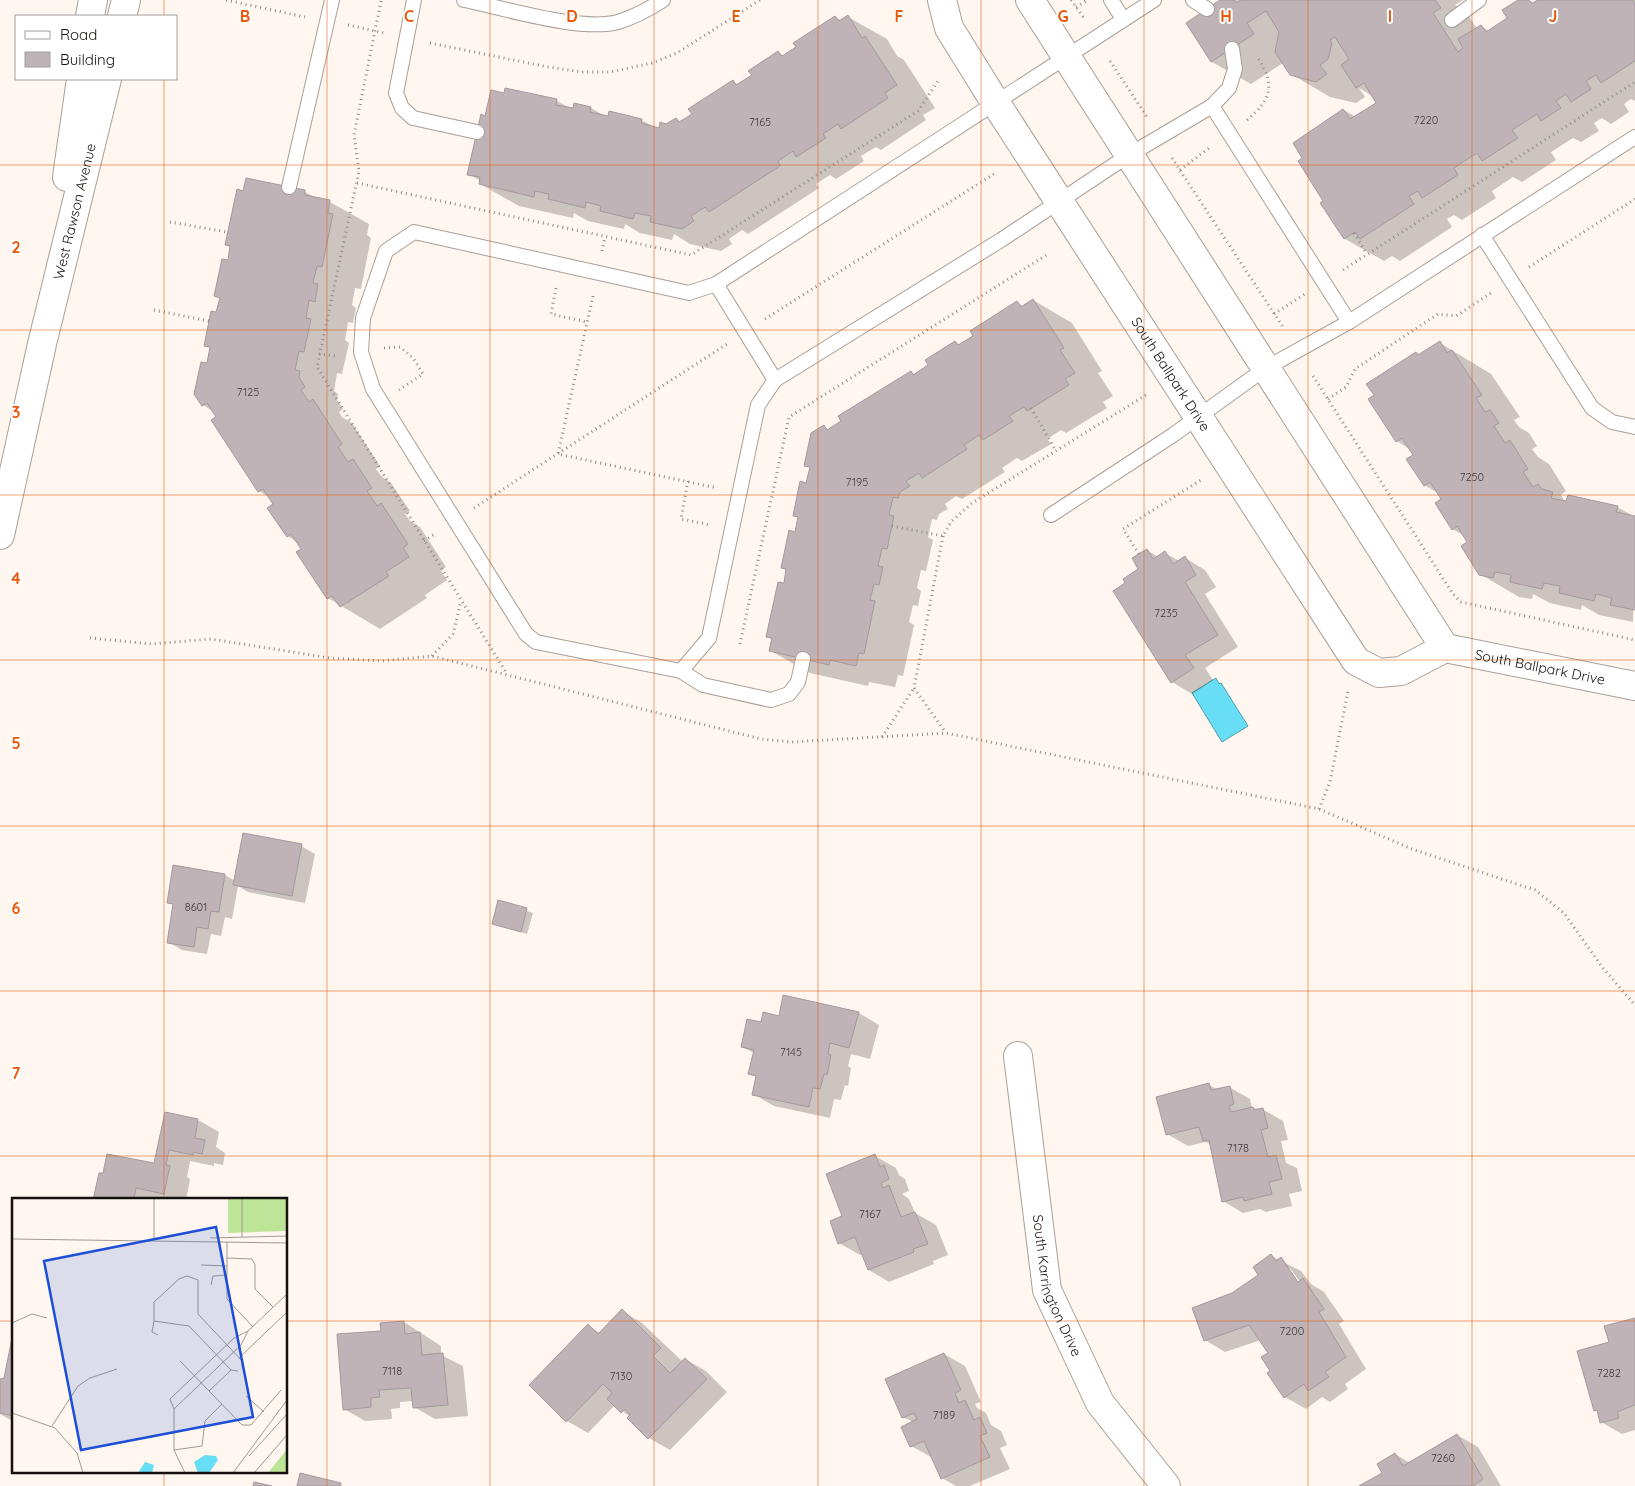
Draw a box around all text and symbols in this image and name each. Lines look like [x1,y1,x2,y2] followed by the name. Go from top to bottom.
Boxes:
[240,6,250,26] text: B
[404,6,414,26] text: C
[566,6,578,26] text: D
[731,6,741,26] text: E
[895,6,904,26] text: F
[1057,6,1069,26] text: G
[1220,6,1232,26] text: H
[1388,6,1392,26] text: I
[1549,6,1557,26] text: J
[15,15,178,80] legend
[60,25,97,44] text: Road
[60,50,115,69] text: Building
[1414,113,1438,127] house number: 7220
[749,115,771,129] house number: 7165
[49,141,100,281] street label: West Rawson Avenue
[11,237,21,257] text: 2
[1127,314,1214,435] street label: South Ballpark Drive
[237,385,259,399] house number: 7125
[12,402,20,422] text: 3
[1460,470,1484,484] house number: 7250
[846,475,868,489] house number: 7195
[11,568,21,588] text: 4
[1154,606,1178,620] house number: 7235
[1473,645,1607,689] street label: South Ballpark Drive
[11,733,21,753] text: 5
[12,898,21,918] text: 6
[185,900,207,914] house number: 8601
[780,1045,802,1059] house number: 7145
[12,1063,21,1083] text: 7
[1227,1141,1249,1155] house number: 7178
[12,1198,288,1474] inset map
[859,1207,881,1221] house number: 7167
[1029,1214,1086,1359] street label: South Karrington Drive
[1280,1324,1304,1338] house number: 7200
[382,1364,402,1378] house number: 7118
[1597,1366,1621,1380] house number: 7282
[610,1369,632,1383] house number: 7130
[933,1408,955,1422] house number: 7189
[1431,1451,1455,1465] house number: 7260

